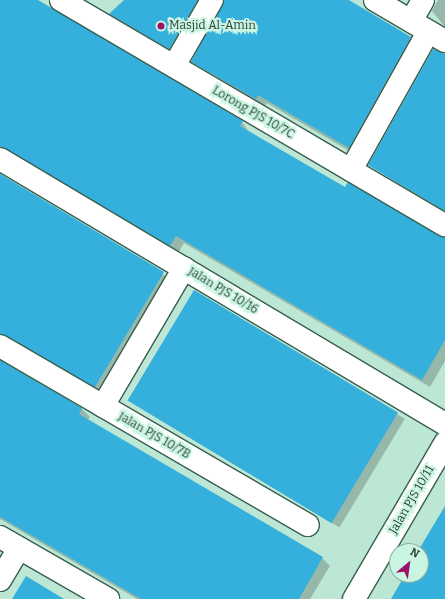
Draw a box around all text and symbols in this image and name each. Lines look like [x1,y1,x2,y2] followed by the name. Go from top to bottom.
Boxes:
[169,19,256,33] place label: Masjid Al-Amin
[156,21,166,31] marker: Masjid Al-Amin
[209,84,297,142] street label: Lorong PJS 10/7C
[185,265,261,317] street label: Jalan PJS 10/16
[115,410,193,462] street label: Jalan PJS 10/7B
[387,463,437,537] street label: Jalan PJS 10/11
[389,543,429,583] north arrow
[408,545,421,561] text: N

